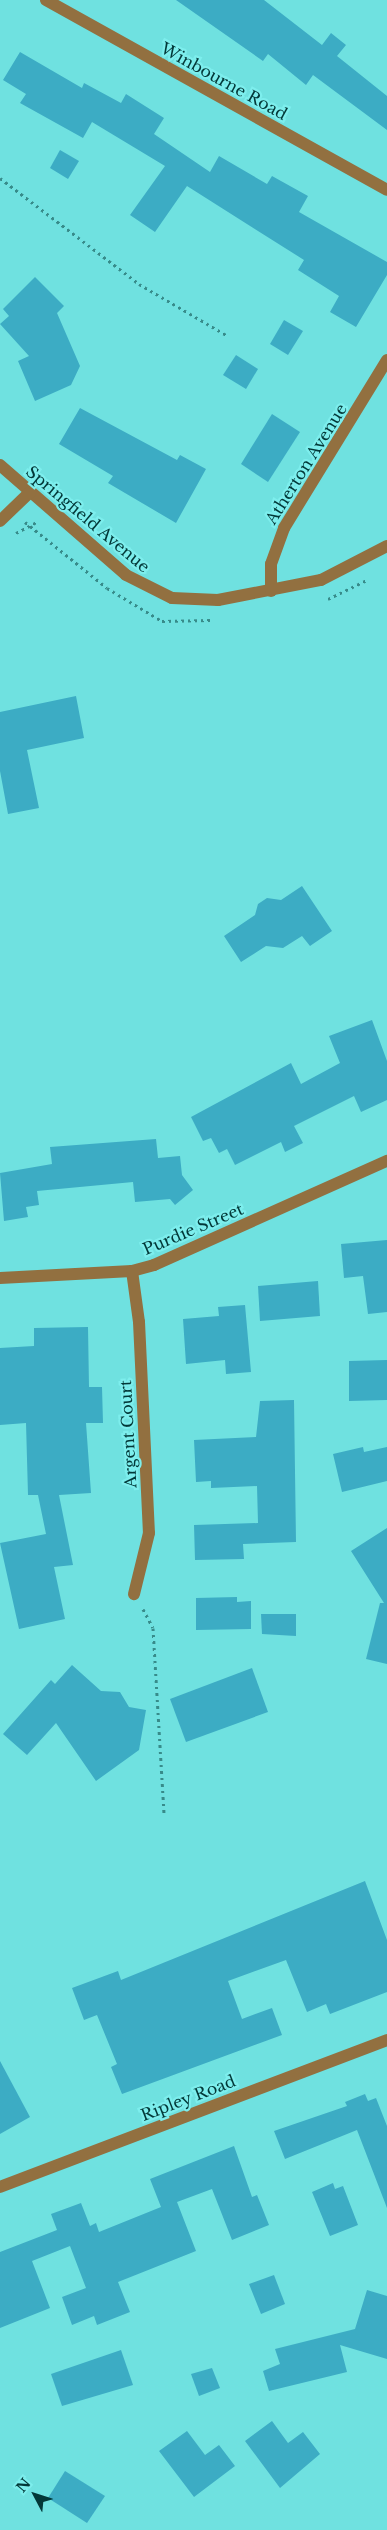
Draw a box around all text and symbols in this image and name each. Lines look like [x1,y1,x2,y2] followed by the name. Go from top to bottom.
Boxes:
[157,38,291,124] street label: Winbourne Road
[261,400,351,528] street label: Atherton Avenue
[22,462,154,576] street label: Springfield Avenue
[140,1199,246,1259] street label: Purdie Street
[116,1380,140,1488] street label: Argent Court
[138,2071,238,2125] street label: Ripley Road
[10,2470,60,2520] north arrow
[12,2475,35,2496] text: N

